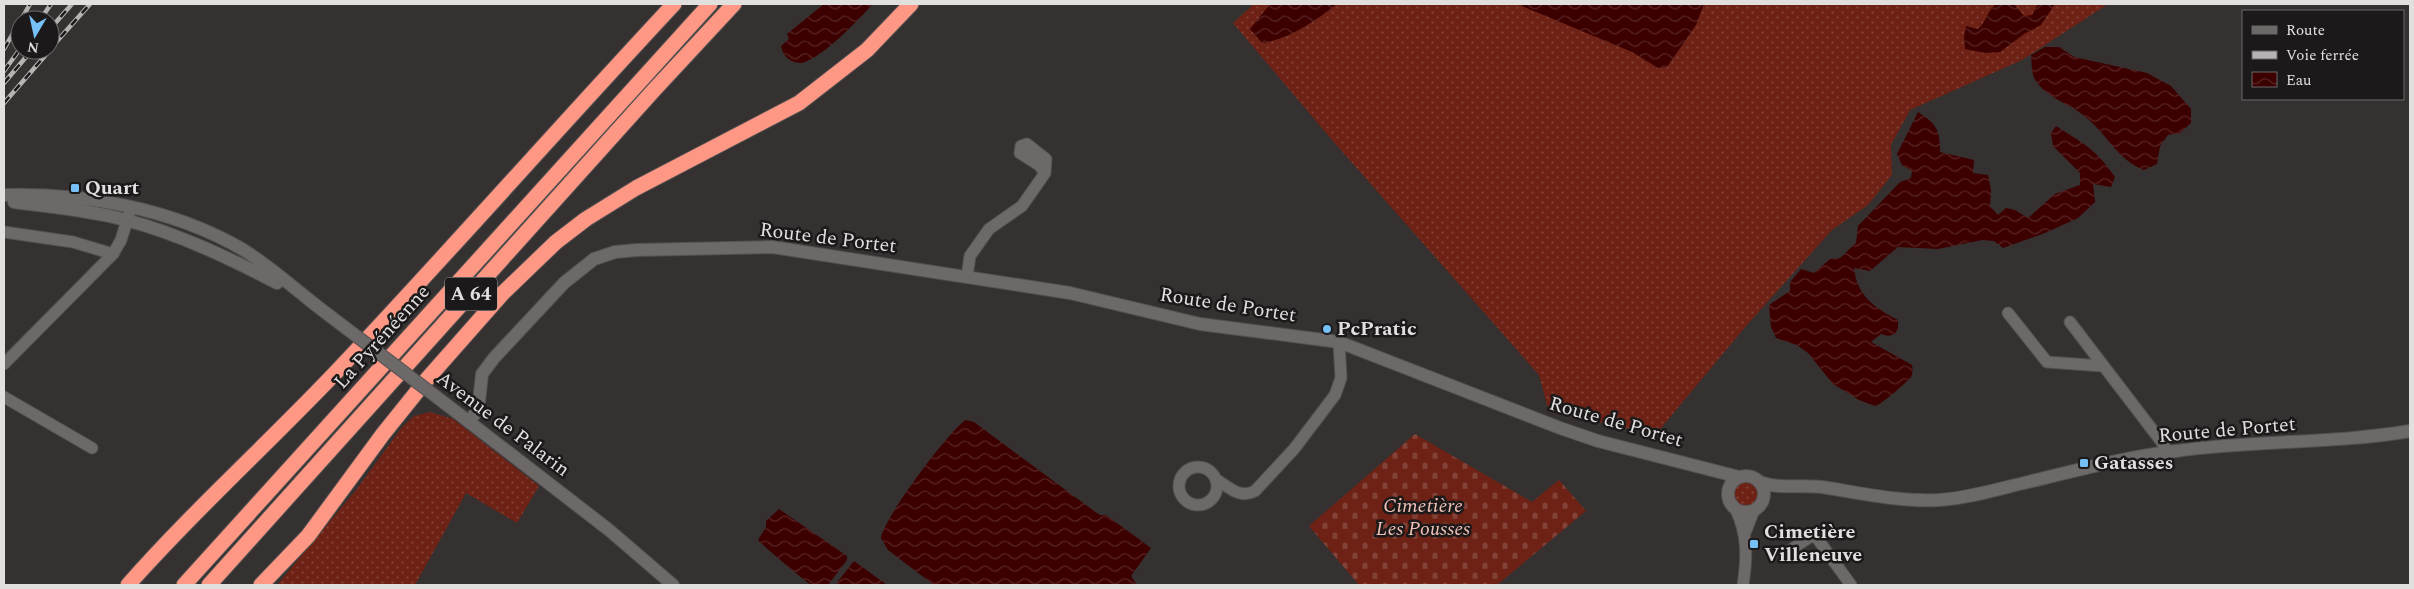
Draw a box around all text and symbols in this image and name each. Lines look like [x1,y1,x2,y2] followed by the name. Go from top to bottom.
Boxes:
[10,10,60,60] north arrow
[2242,10,2404,100] legend
[2286,19,2325,42] text: Route
[26,36,40,59] text: N
[2286,44,2359,67] text: Voie ferrée
[2286,69,2312,92] text: Eau
[85,173,139,203] place label: Quart
[69,182,81,194] marker: Quart
[758,215,898,261] street label: Route de Portet
[327,278,437,396] street label: La Pyrénéenne
[445,278,497,310] road number: A 64
[1158,279,1298,331] street label: Route de Portet
[1337,314,1417,344] place label: PcPratic
[1321,323,1333,335] marker: PcPratic
[430,364,576,484] street label: Avenue de Palarin
[1546,389,1686,455] street label: Route de Portet
[2157,409,2297,451] street label: Route de Portet
[2094,448,2174,478] place label: Gatasses
[2078,457,2090,469] marker: Gatasses
[1376,491,1470,544] park label: Cimetière Les Pousses
[1764,517,1862,570] place label: Cimetière Villeneuve
[1748,538,1760,550] marker: Cimetière Villeneuve

